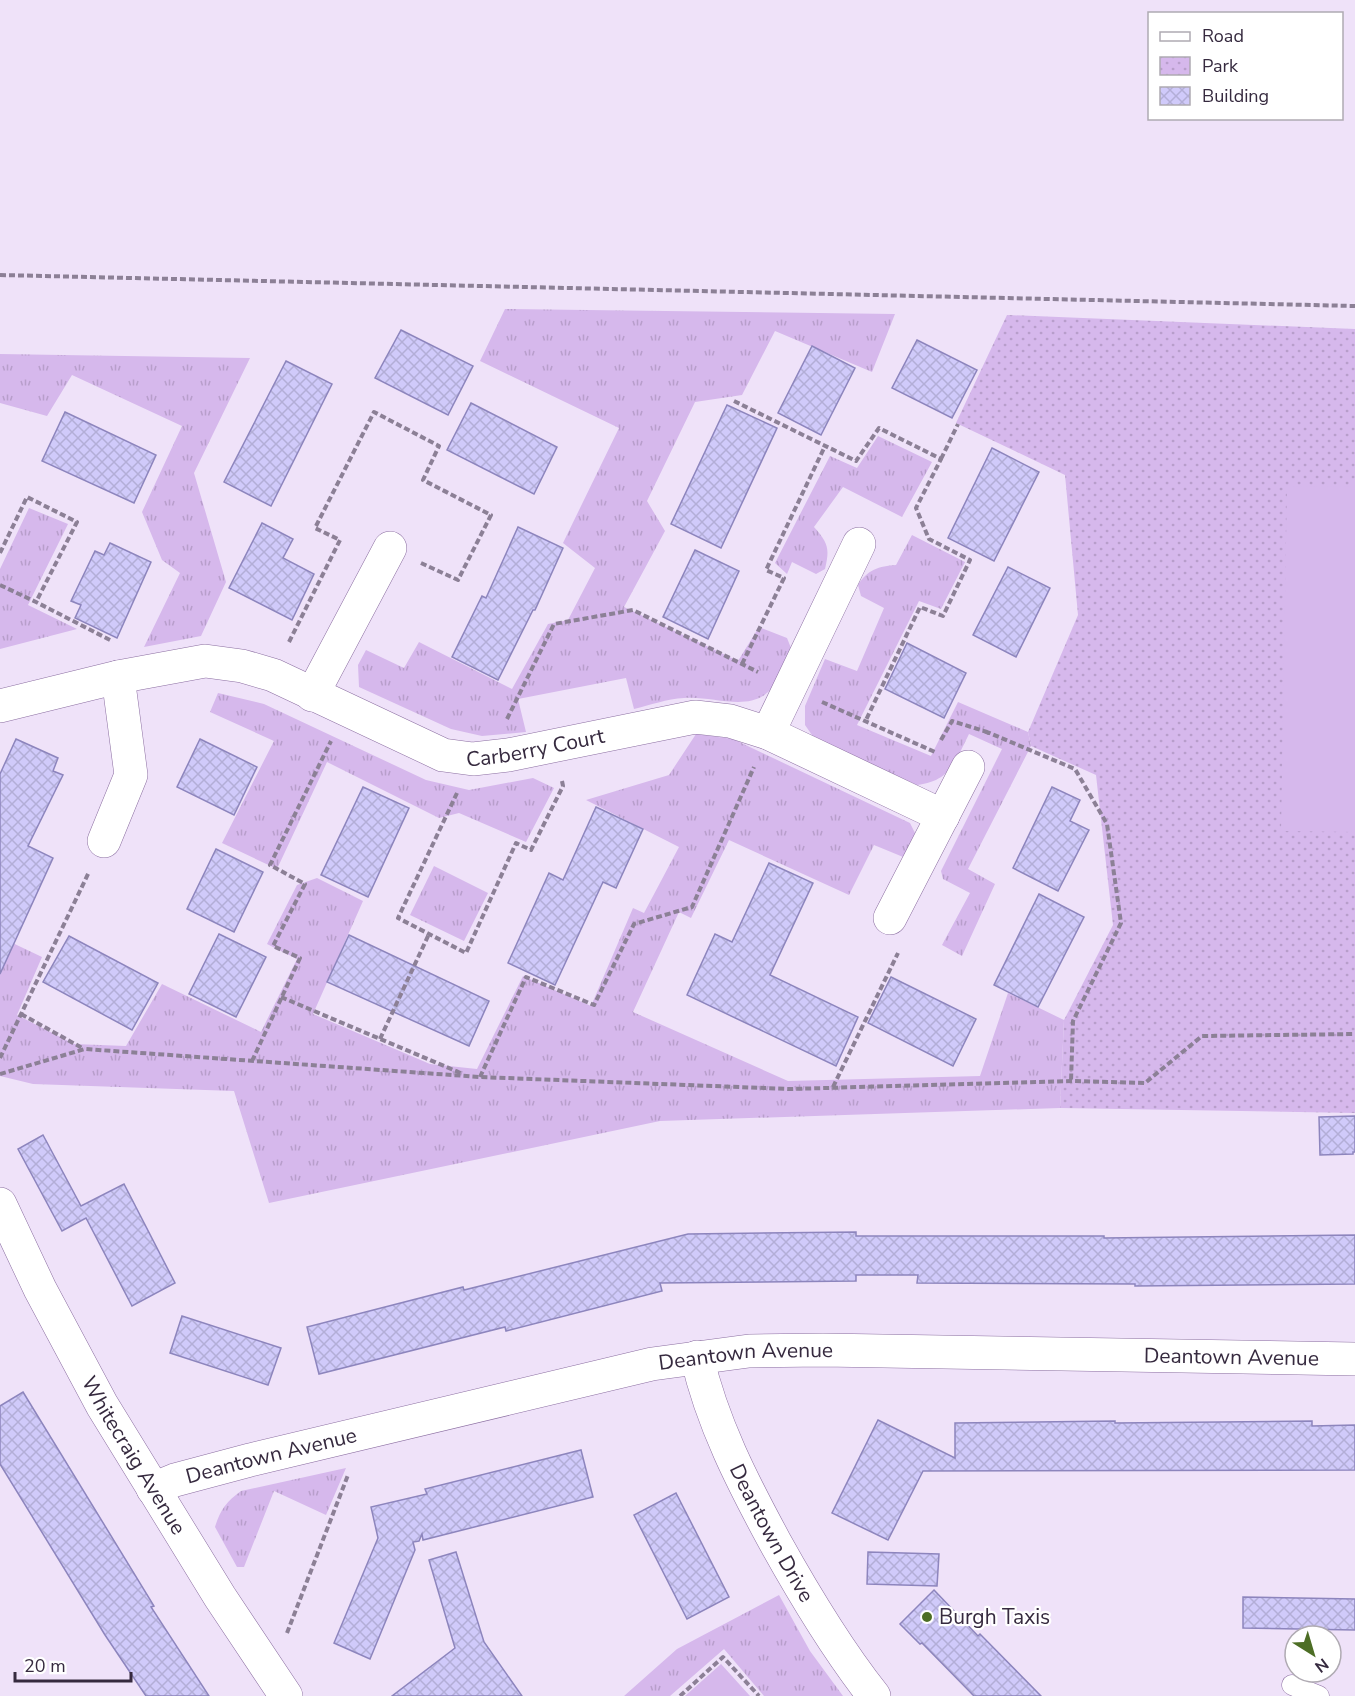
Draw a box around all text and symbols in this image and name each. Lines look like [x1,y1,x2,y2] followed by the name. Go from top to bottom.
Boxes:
[1148,12,1343,120] legend
[1202,24,1244,48] text: Road
[1202,54,1239,78] text: Park
[1202,84,1269,108] text: Building
[465,722,608,774] street label: Carberry Court
[657,1336,833,1377] street label: Deantown Avenue
[1144,1341,1319,1372] street label: Deantown Avenue
[75,1371,192,1540] street label: Whitecraig Avenue
[183,1421,359,1491] street label: Deantown Avenue
[723,1459,821,1608] street label: Deantown Drive
[939,1603,1050,1631] place label: Burgh Taxis
[920,1610,934,1624] marker: Burgh Taxis
[1283,1624,1343,1684] north arrow
[15,1645,130,1683] scale bar
[1310,1653,1333,1678] text: N
[24,1654,66,1678] text: 20 m

